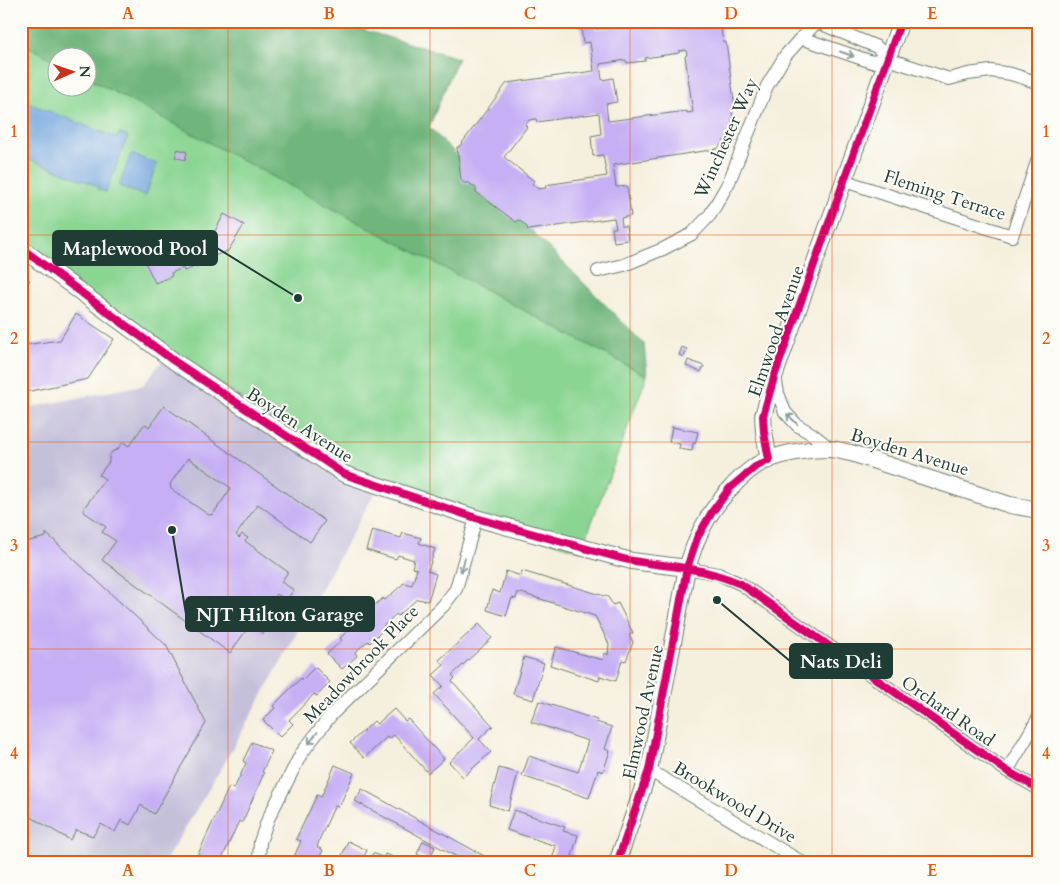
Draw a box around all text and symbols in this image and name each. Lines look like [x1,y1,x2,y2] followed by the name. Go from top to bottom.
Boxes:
[122,3,134,25] text: A
[323,3,335,25] text: B
[524,3,536,25] text: C
[724,3,738,25] text: D
[927,3,937,25] text: E
[48,48,98,98] north arrow
[838,50,854,59] one-way arrow
[75,65,94,78] text: N
[688,73,764,204] street label: Winchester Way
[10,121,18,143] text: 1
[1042,121,1050,143] text: 1
[881,164,1009,227] street label: Fleming Terrace
[53,231,217,265] callout: Maplewood Pool
[63,236,208,262] text: Maplewood Pool
[742,262,811,400] street label: Elmwood Avenue
[10,328,18,350] text: 2
[1042,328,1050,350] text: 2
[241,382,358,469] street label: Boyden Avenue
[786,413,798,425] one-way arrow
[848,423,972,482] street label: Boyden Avenue
[10,535,18,557] text: 3
[1042,535,1050,557] text: 3
[458,556,468,572] one-way arrow
[186,597,374,631] callout: NJT Hilton Garage
[298,599,425,729] street label: Meadowbrook Place
[196,602,364,628] text: NJT Hilton Garage
[617,642,670,782] street label: Elmwood Avenue
[790,644,892,678] callout: Nats Deli
[800,649,882,675] text: Nats Deli
[896,670,1000,753] street label: Orchard Road
[308,731,319,744] one-way arrow
[10,743,18,765] text: 4
[1042,743,1050,765] text: 4
[668,756,801,849] street label: Brookwood Drive
[122,860,134,882] text: A
[323,860,335,882] text: B
[524,860,536,882] text: C
[724,860,738,882] text: D
[927,860,937,882] text: E

